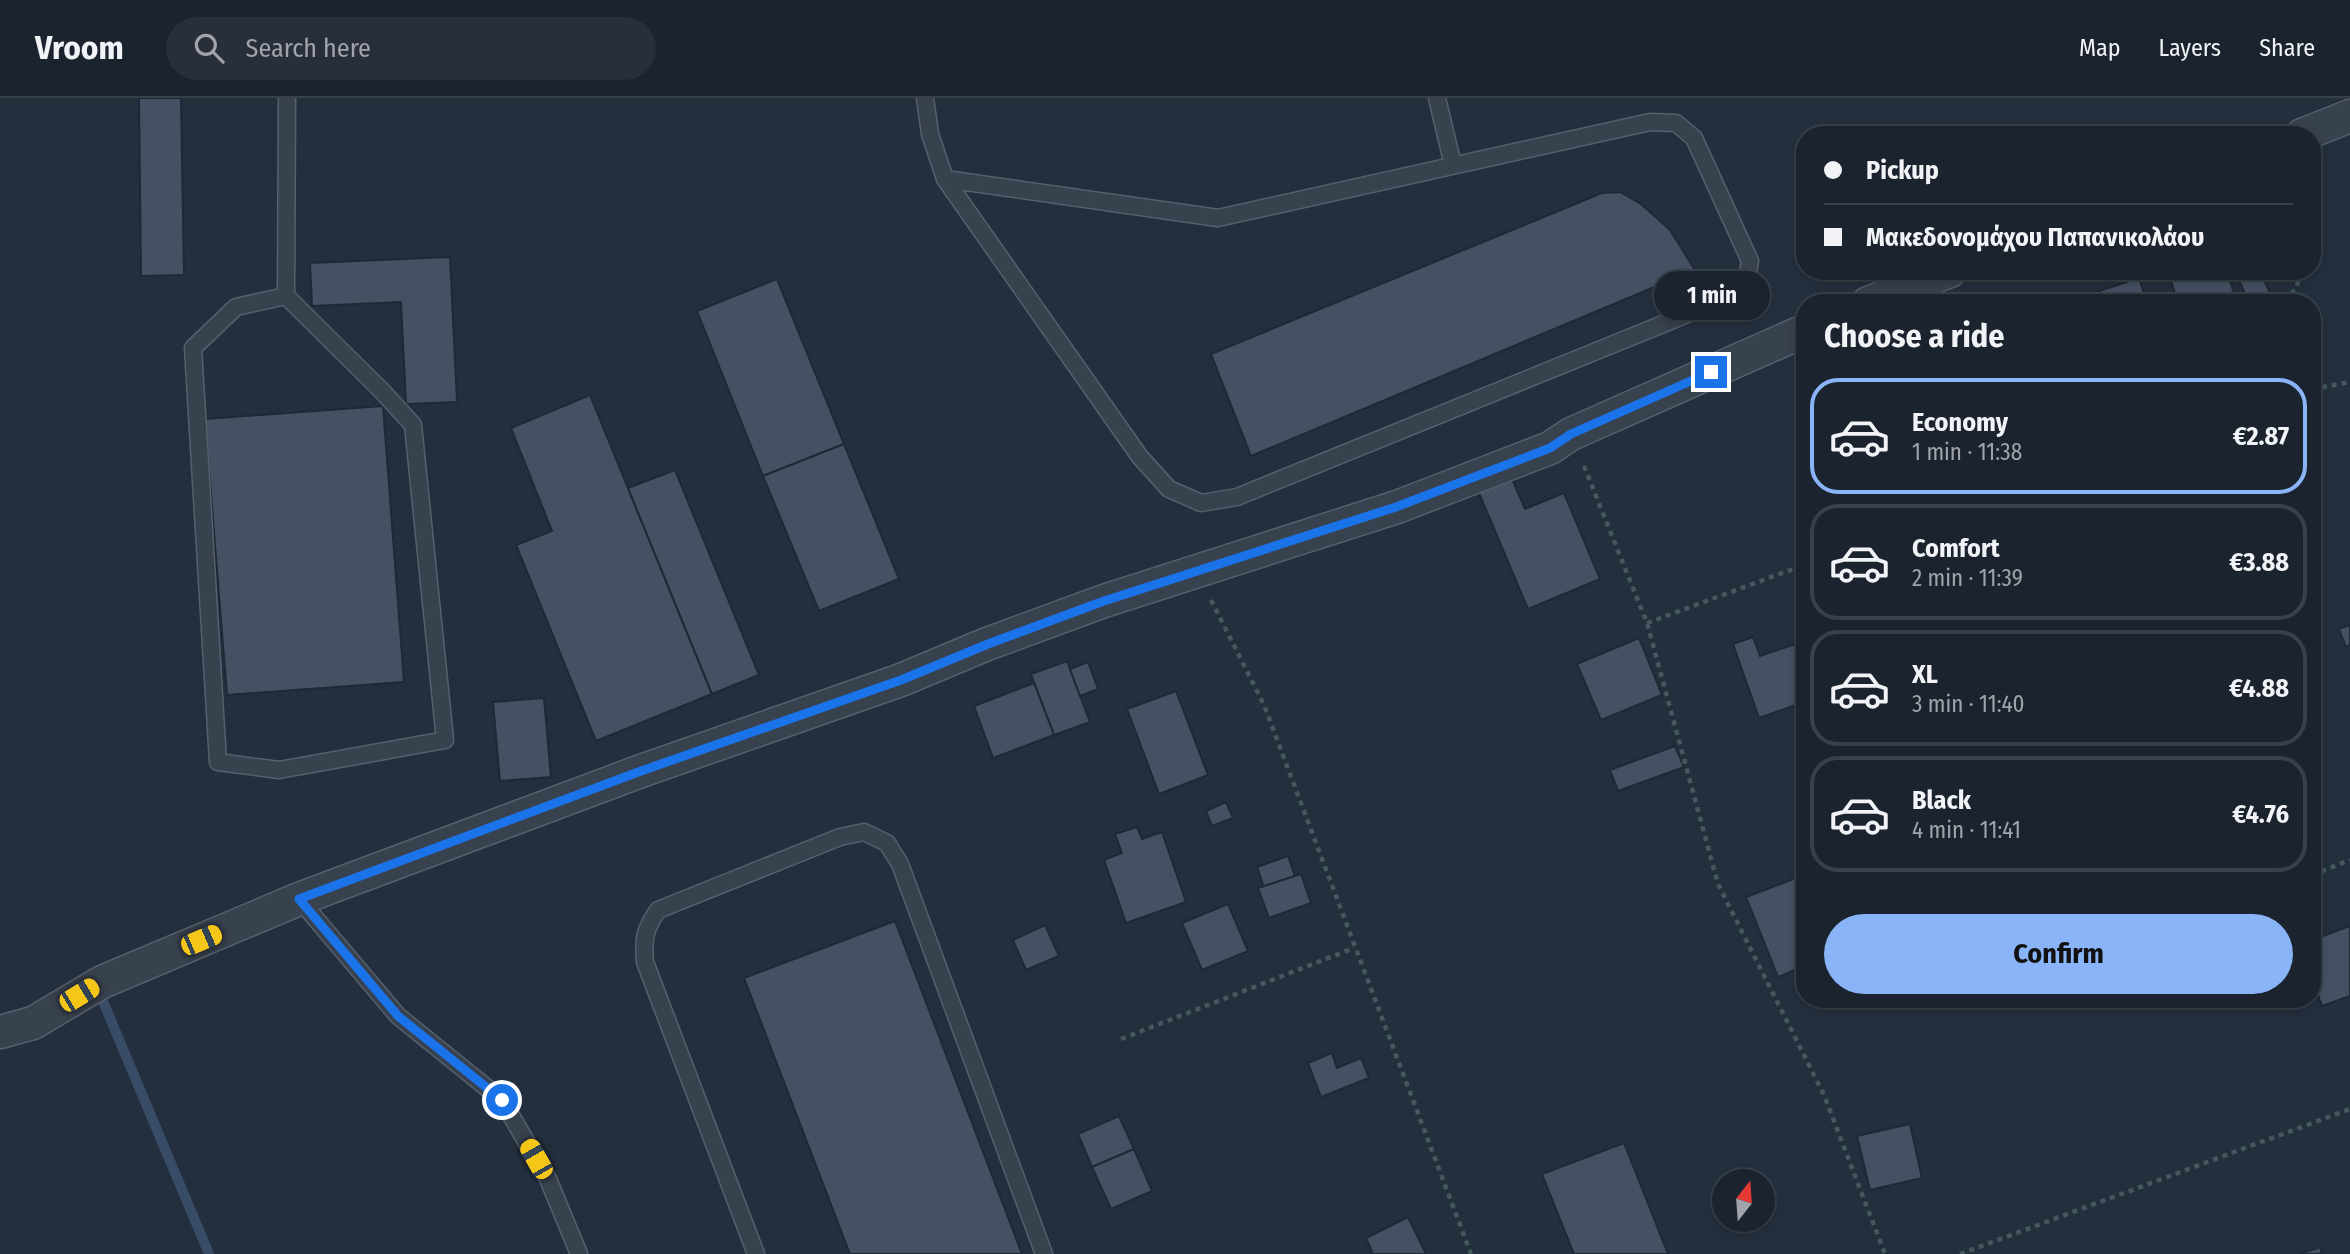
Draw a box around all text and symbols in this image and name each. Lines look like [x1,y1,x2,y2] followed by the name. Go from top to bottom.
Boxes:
[166,17,656,80] search box
[35,28,124,68] text: Vroom
[190,29,228,67] icon: search
[246,33,371,64] text: Search here
[2079,34,2121,62] text: Map
[2159,34,2221,62] text: Layers
[2259,34,2315,62] text: Share
[1866,155,1939,186] text: Pickup
[1866,222,2204,253] text: Μακεδονομάχου Παπανικολάου
[1653,271,1769,320] callout: 1 min
[1687,281,1737,309] text: 1 min
[1824,317,2005,355] text: Choose a ride
[1695,356,1727,388] route end
[1828,405,1891,468] icon: car
[1912,407,2008,438] text: Economy
[2233,421,2289,452] text: €2.87
[1912,438,2022,466] text: 1 min · 11:38
[1828,531,1891,594] icon: car
[1912,533,2000,564] text: Comfort
[2229,547,2289,578] text: €3.88
[1912,564,2023,592] text: 2 min · 11:39
[1828,657,1891,720] icon: car
[1912,659,1938,690] text: XL
[2229,673,2289,704] text: €4.88
[1912,690,2025,718] text: 3 min · 11:40
[1828,783,1891,846] icon: car
[1912,785,1971,816] text: Black
[2232,799,2289,830] text: €4.76
[1912,816,2021,844] text: 4 min · 11:41
[1824,914,2293,994] button: Confirm
[178,922,225,958] car
[56,975,103,1015] car
[486,1084,518,1116] route start
[517,1136,556,1182] car
[1712,1169,1774,1232] north arrow
[1712,1169,1775,1232] map controls

